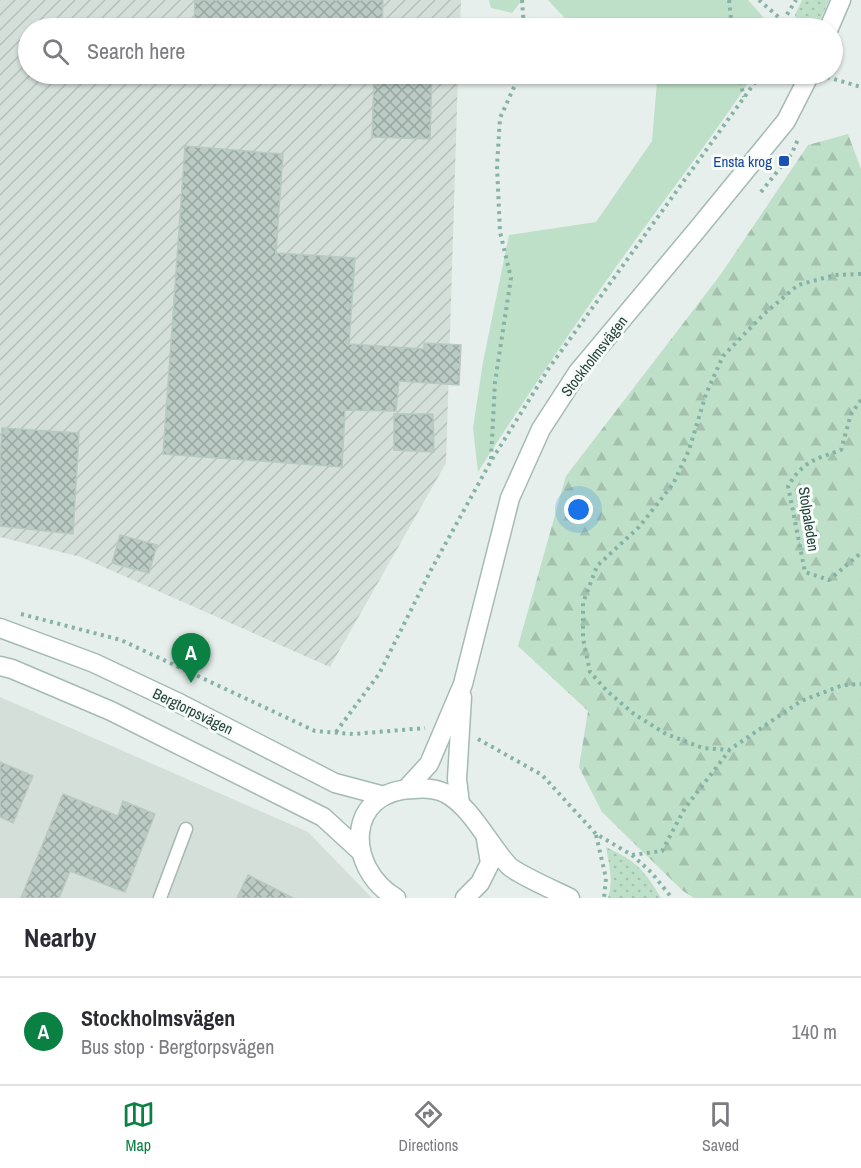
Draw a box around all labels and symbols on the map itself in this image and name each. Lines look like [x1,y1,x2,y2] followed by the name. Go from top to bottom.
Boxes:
[713,151,772,172] place label: Ensta krog
[777,154,791,168] marker: Ensta krog
[556,311,632,401] street label: Stockholmsvägen
[794,485,824,553] street label: Stolpaleden
[564,495,593,524] your location
[172,634,210,683] pin: A
[149,683,237,739] street label: Bergtorpsvägen

